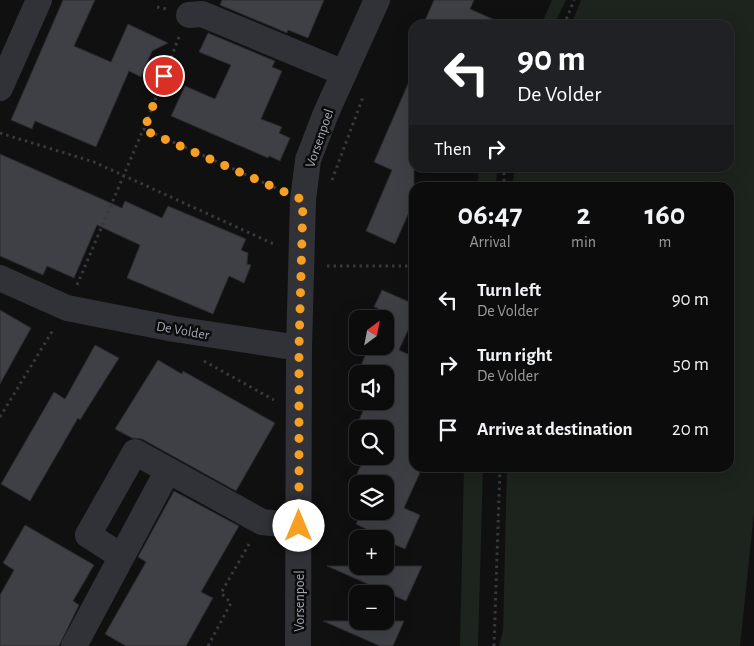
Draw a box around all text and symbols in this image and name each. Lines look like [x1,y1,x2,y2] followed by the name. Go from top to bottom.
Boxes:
[434,40,499,105] icon: left
[517,42,586,77] text: 90 m
[143,55,185,97] pin
[150,62,178,90] icon: arrive
[517,83,601,105] text: De Volder
[303,107,337,170] street label: Vorsenpoel
[482,135,510,163] icon: right
[434,140,472,159] text: Then
[458,200,523,230] text: 06:47
[576,200,591,230] text: 2
[645,200,685,230] text: 160
[469,234,511,250] text: Arrival
[571,234,596,250] text: min
[659,234,671,250] text: m
[477,281,541,300] text: Turn left
[434,286,462,314] icon: left
[672,290,709,309] text: 90 m
[477,303,538,319] text: De Volder
[349,310,394,355] north arrow
[349,310,394,630] map controls
[155,319,211,343] street label: De Volder
[477,346,552,365] text: Turn right
[434,351,462,379] icon: right
[673,355,709,374] text: 50 m
[349,365,394,410] button: sound
[477,368,538,384] text: De Volder
[434,416,462,444] icon: arrive
[349,420,394,465] button: search
[477,420,633,439] text: Arrive at destination
[672,420,709,439] text: 20 m
[349,475,394,520] button: layers
[272,499,324,551] position arrow
[349,530,394,575] button: +
[293,570,307,632] street label: Vorsenpoel
[349,585,394,630] button: −

